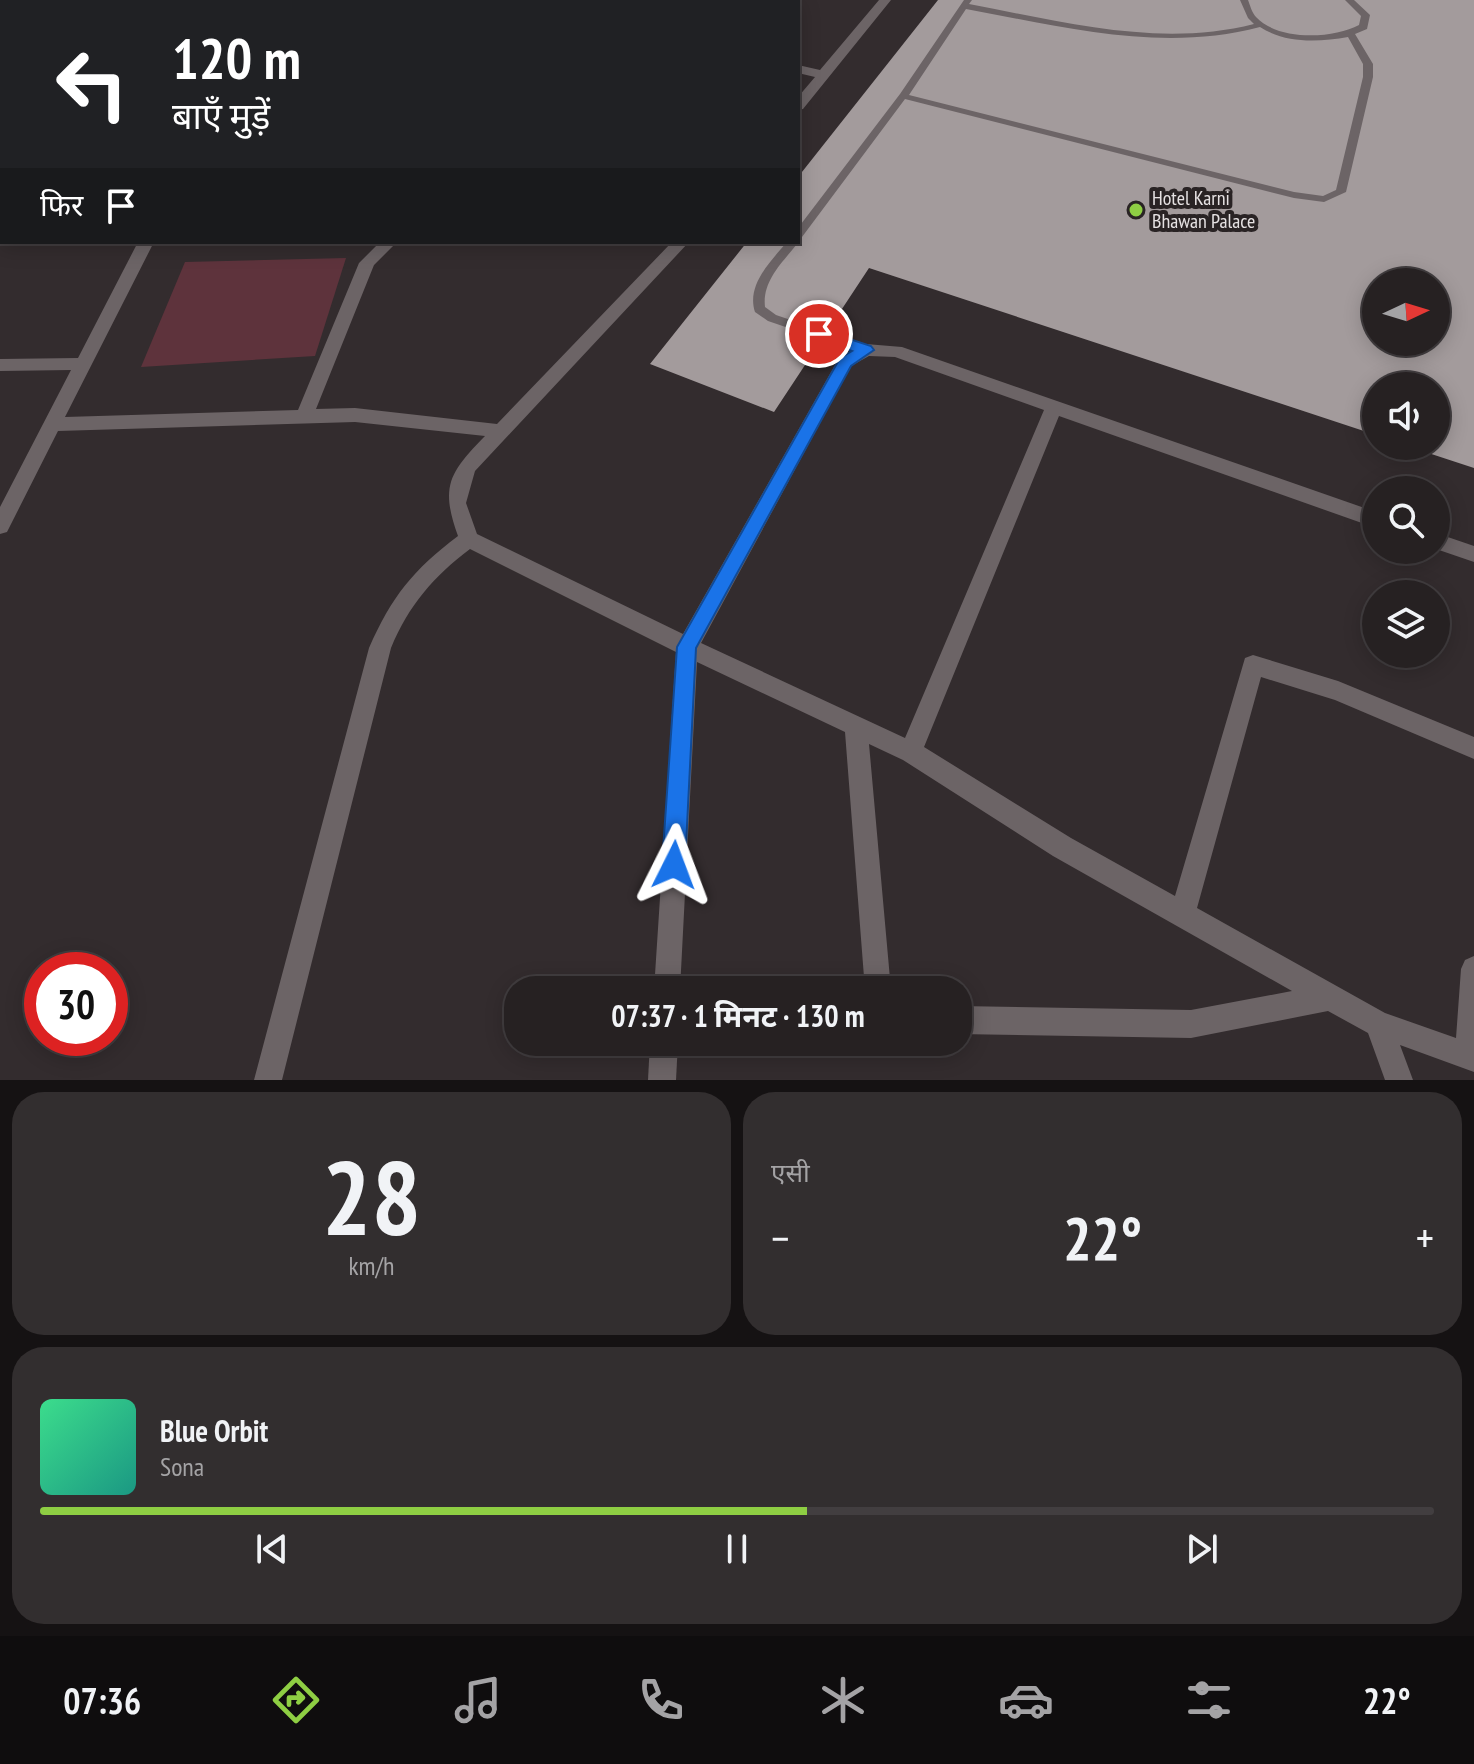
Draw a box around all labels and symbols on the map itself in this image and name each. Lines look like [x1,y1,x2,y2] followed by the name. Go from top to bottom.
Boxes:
[1152,185,1255,234] place label: Hotel Karni Bhawan Palace
[1127,201,1145,219] marker: Hotel Karni Bhawan Palace
[1362,268,1450,356] north arrow
[785,300,853,368] pin
[632,823,716,907] position arrow
[24,952,128,1056] speed limit sign: 30

